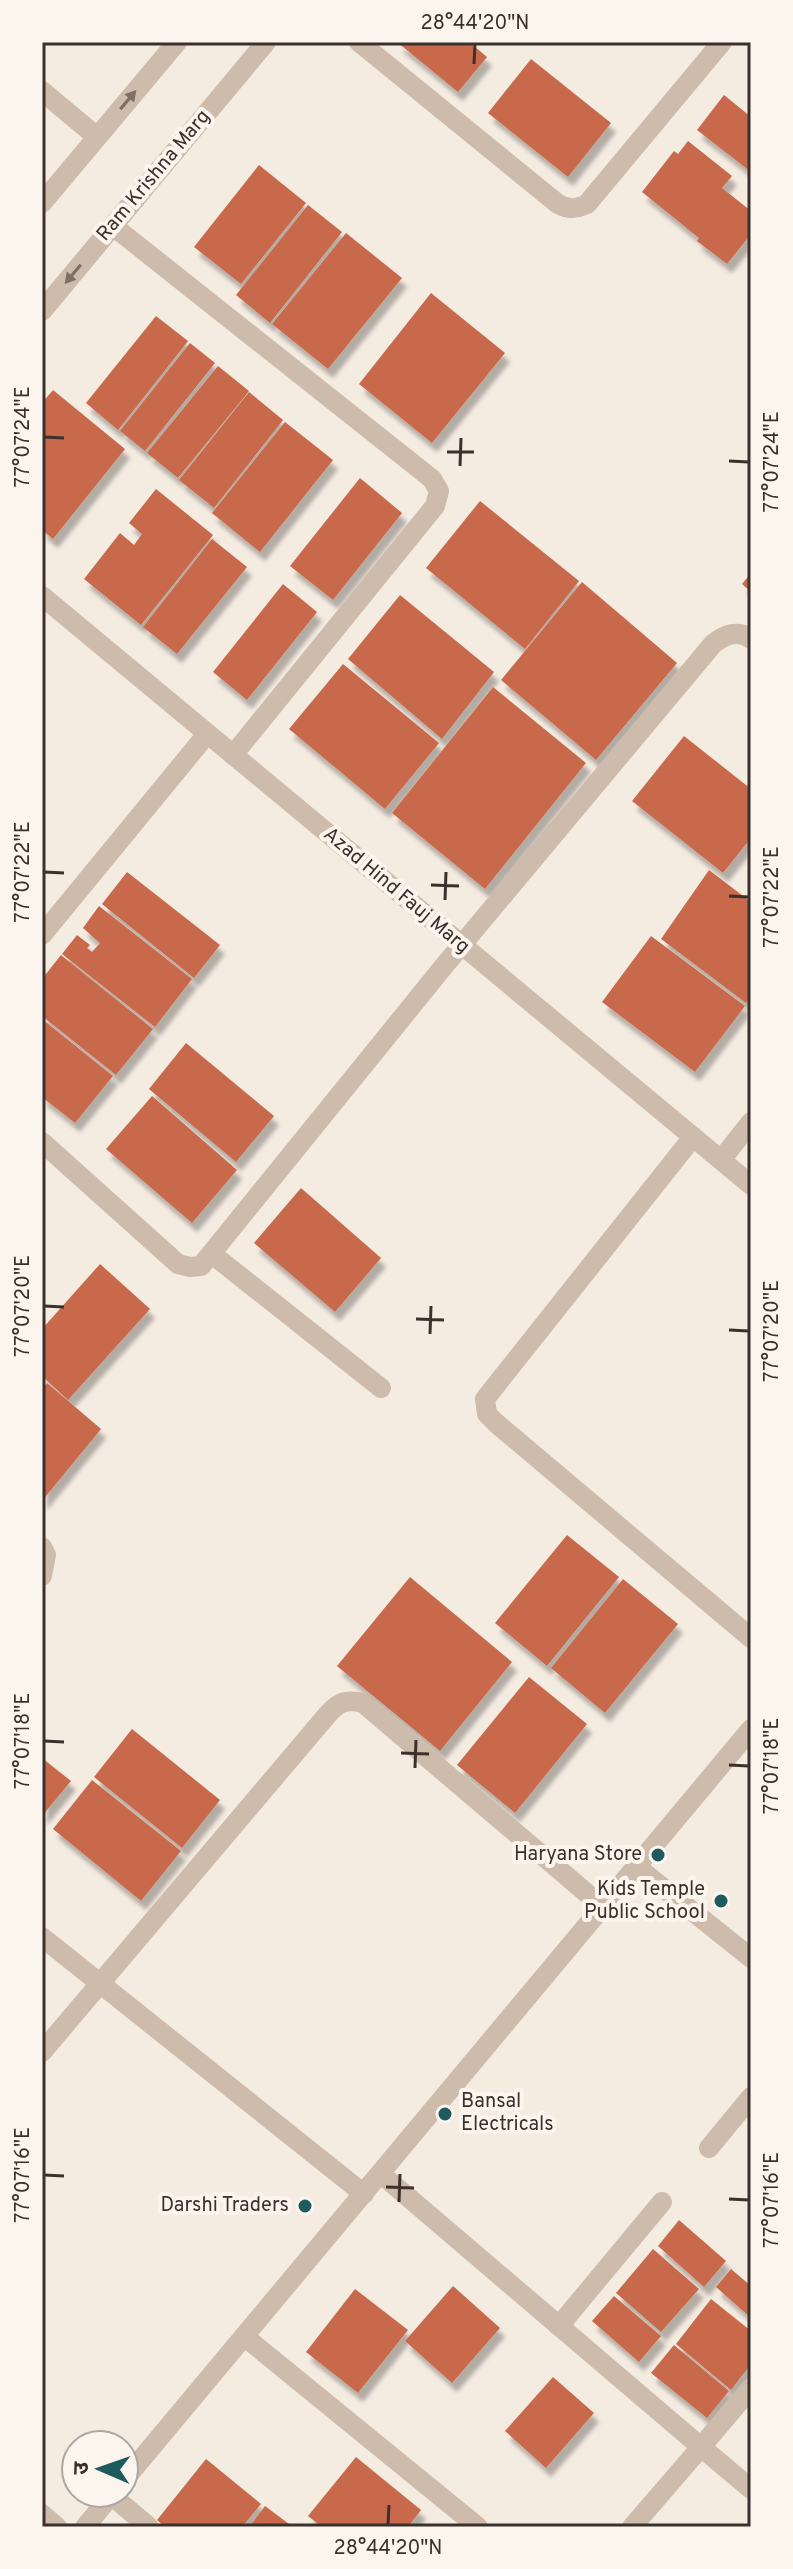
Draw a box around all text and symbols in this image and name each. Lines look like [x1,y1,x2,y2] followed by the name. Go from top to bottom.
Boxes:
[420,11,530,37] text: 28°44'20"N
[119,90,136,110] one-way arrow
[91,105,217,247] street label: Ram Krishna Marg
[65,264,82,284] one-way arrow
[11,386,37,488] text: 77°07'24"E
[760,411,786,513] text: 77°07'24"E
[11,821,37,923] text: 77°07'22"E
[317,822,475,960] street label: Azad Hind Fauj Marg
[760,846,786,948] text: 77°07'22"E
[11,1255,37,1357] text: 77°07'20"E
[760,1280,786,1382] text: 77°07'20"E
[11,1693,37,1789] text: 77°07'18"E
[760,1718,786,1814] text: 77°07'18"E
[514,1842,642,1868] place label: Haryana Store
[649,1846,667,1864] marker: Haryana Store
[584,1877,705,1926] place label: Kids Temple Public School
[712,1892,730,1910] marker: Kids Temple Public School
[461,2089,554,2138] place label: Bansal Electricals
[436,2105,454,2123] marker: Bansal Electricals
[11,2127,37,2223] text: 77°07'16"E
[760,2152,786,2248] text: 77°07'16"E
[160,2193,289,2219] place label: Darshi Traders
[296,2197,314,2215] marker: Darshi Traders
[60,2429,140,2509] north arrow
[69,2460,96,2475] text: उ
[333,2536,443,2562] text: 28°44'20"N

